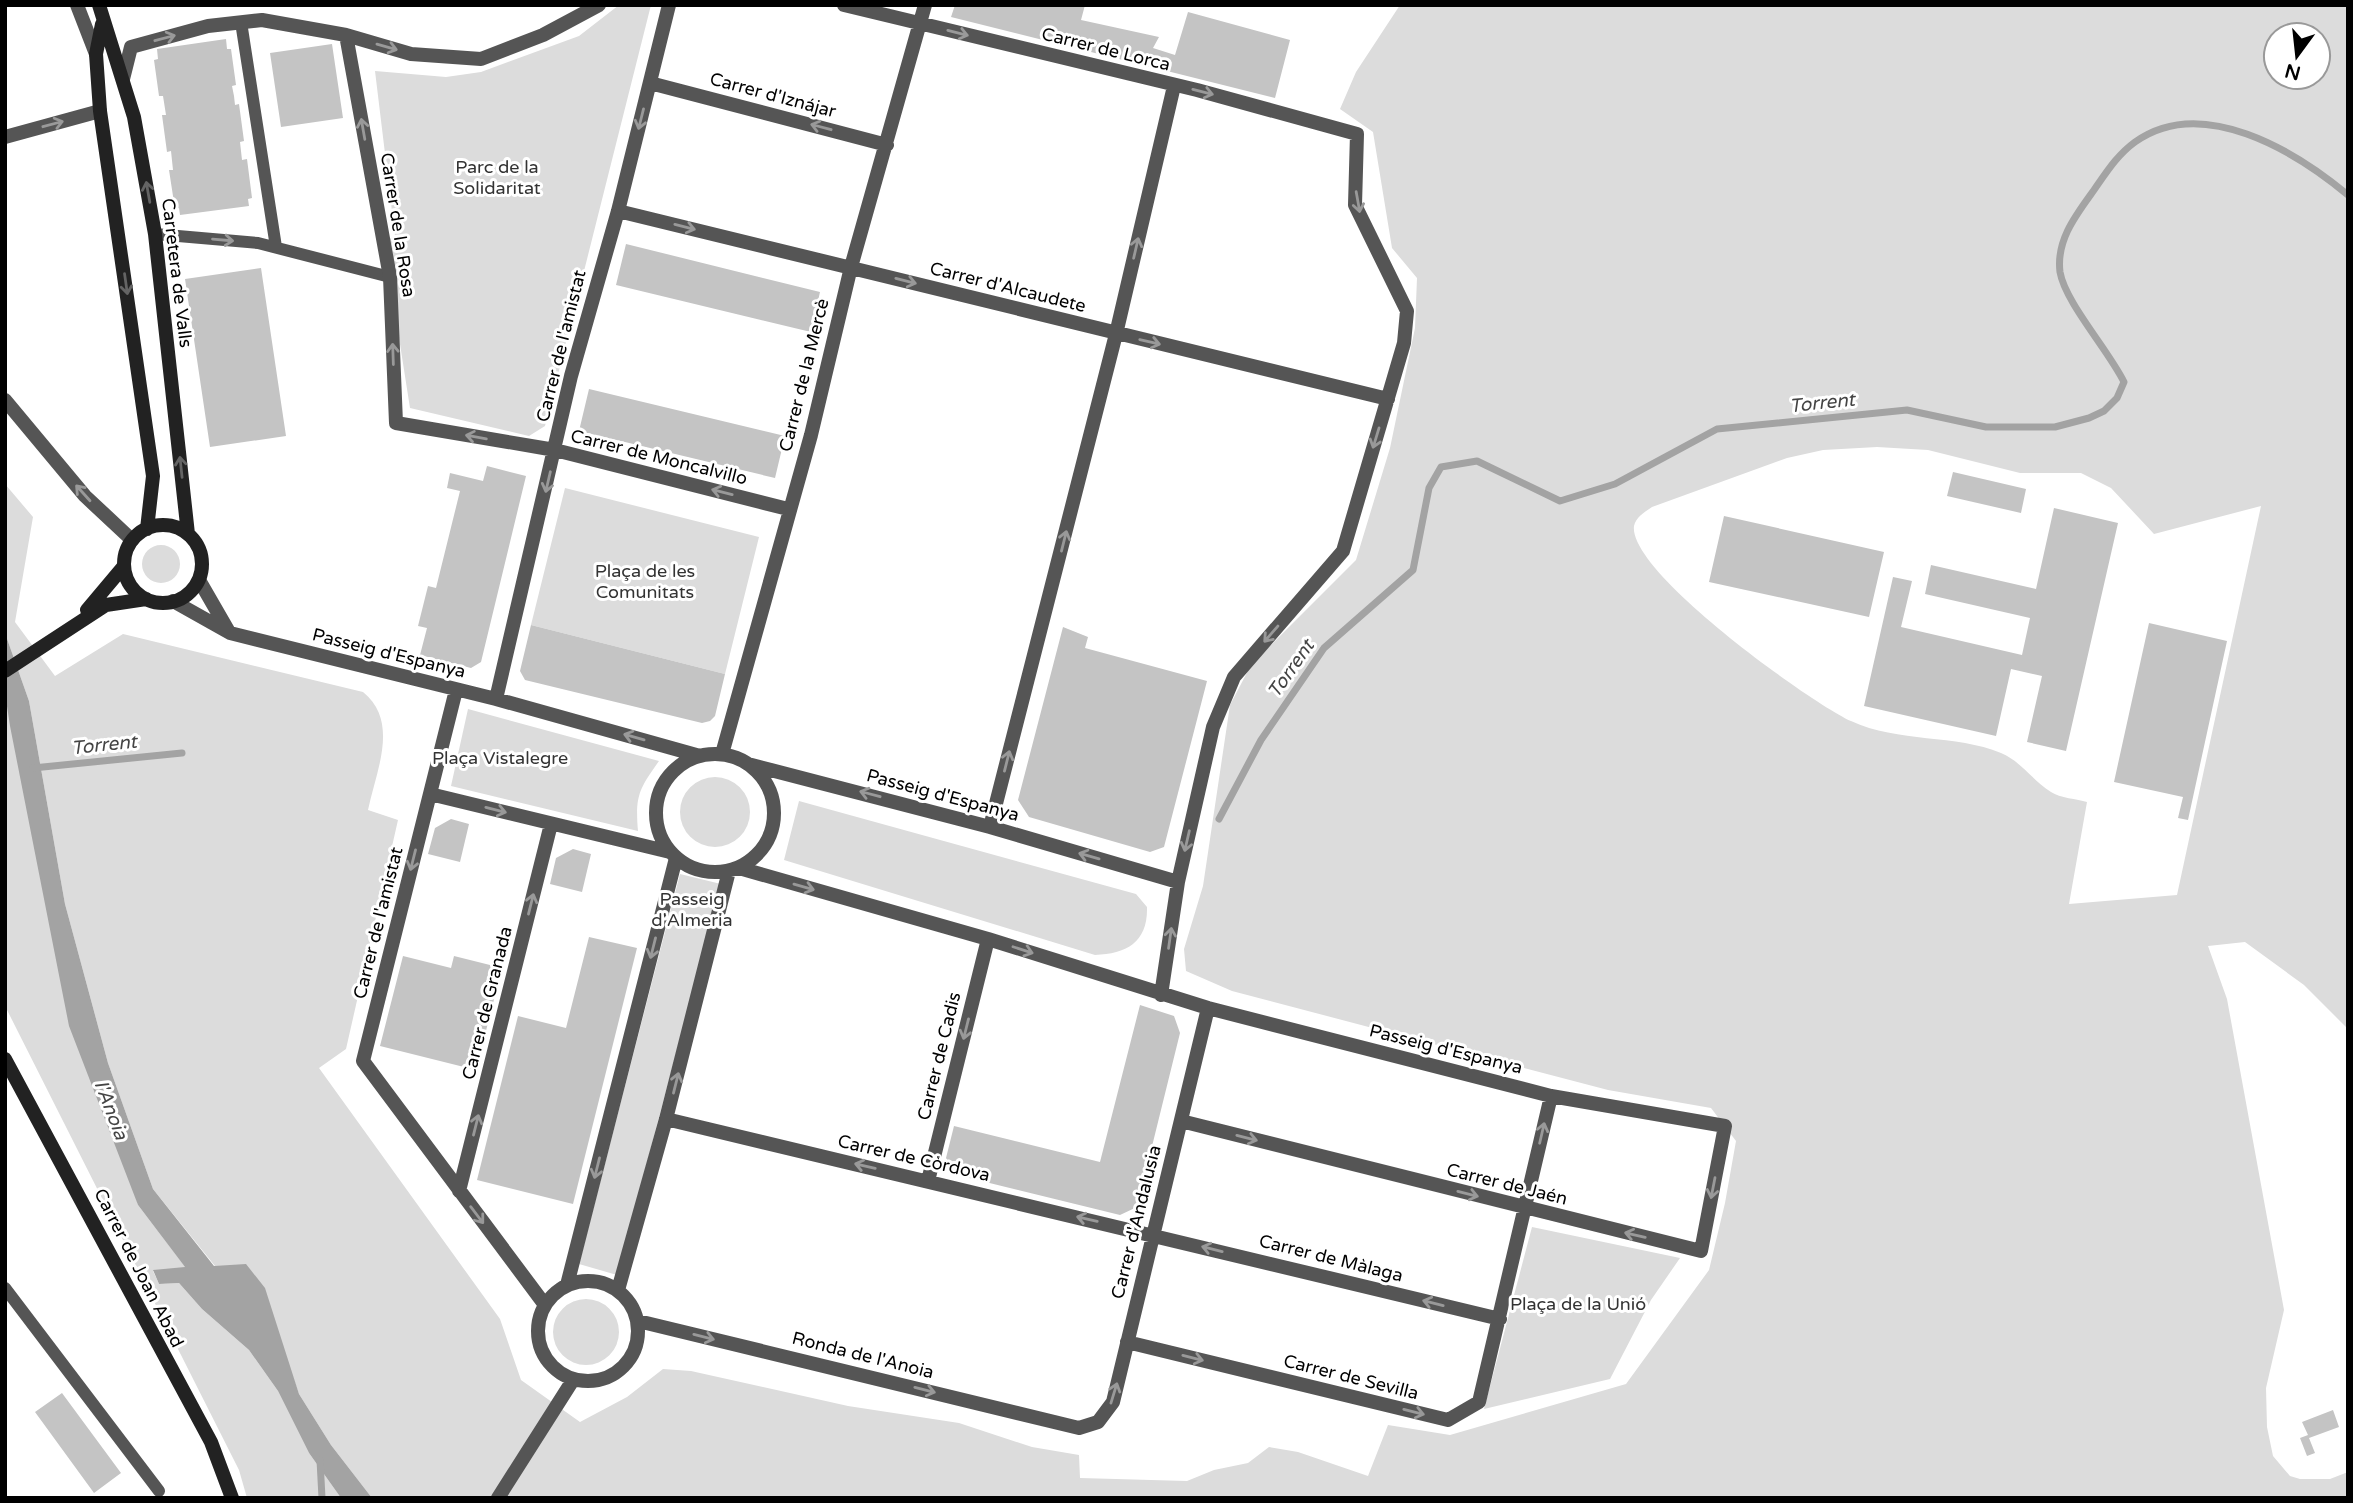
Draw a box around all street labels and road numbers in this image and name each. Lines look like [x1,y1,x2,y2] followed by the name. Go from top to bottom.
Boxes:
[1039,22,1173,76] street label: Carrer de Lorca
[707,68,839,122] street label: Carrer d'Iznájar
[376,151,420,299] street label: Carrer de la Rosa
[157,197,197,349] street label: Carretera de Valls
[928,257,1088,317] street label: Carrer d'Alcaudete
[531,268,591,424] street label: Carrer de l'amistat
[774,296,834,454] street label: Carrer de la Mercè
[568,424,750,490] street label: Carrer de Moncalvillo
[310,623,468,683] street label: Passeig d'Espanya
[864,764,1022,826] street label: Passeig d'Espanya
[348,845,408,1001] street label: Carrer de l'amistat
[457,924,517,1082] street label: Carrer de Granada
[912,990,966,1122] street label: Carrer de Cadis
[1367,1019,1525,1079] street label: Passeig d'Espanya
[836,1130,992,1186] street label: Carrer de Còrdova
[1106,1143,1166,1301] street label: Carrer d'Andalusia
[1444,1158,1570,1210] street label: Carrer de Jaén
[89,1185,189,1351] street label: Carrer de Joan Abad
[1257,1229,1405,1287] street label: Carrer de Màlaga
[790,1327,936,1383] street label: Ronda de l'Anoia
[1281,1350,1421,1404] street label: Carrer de Sevilla

